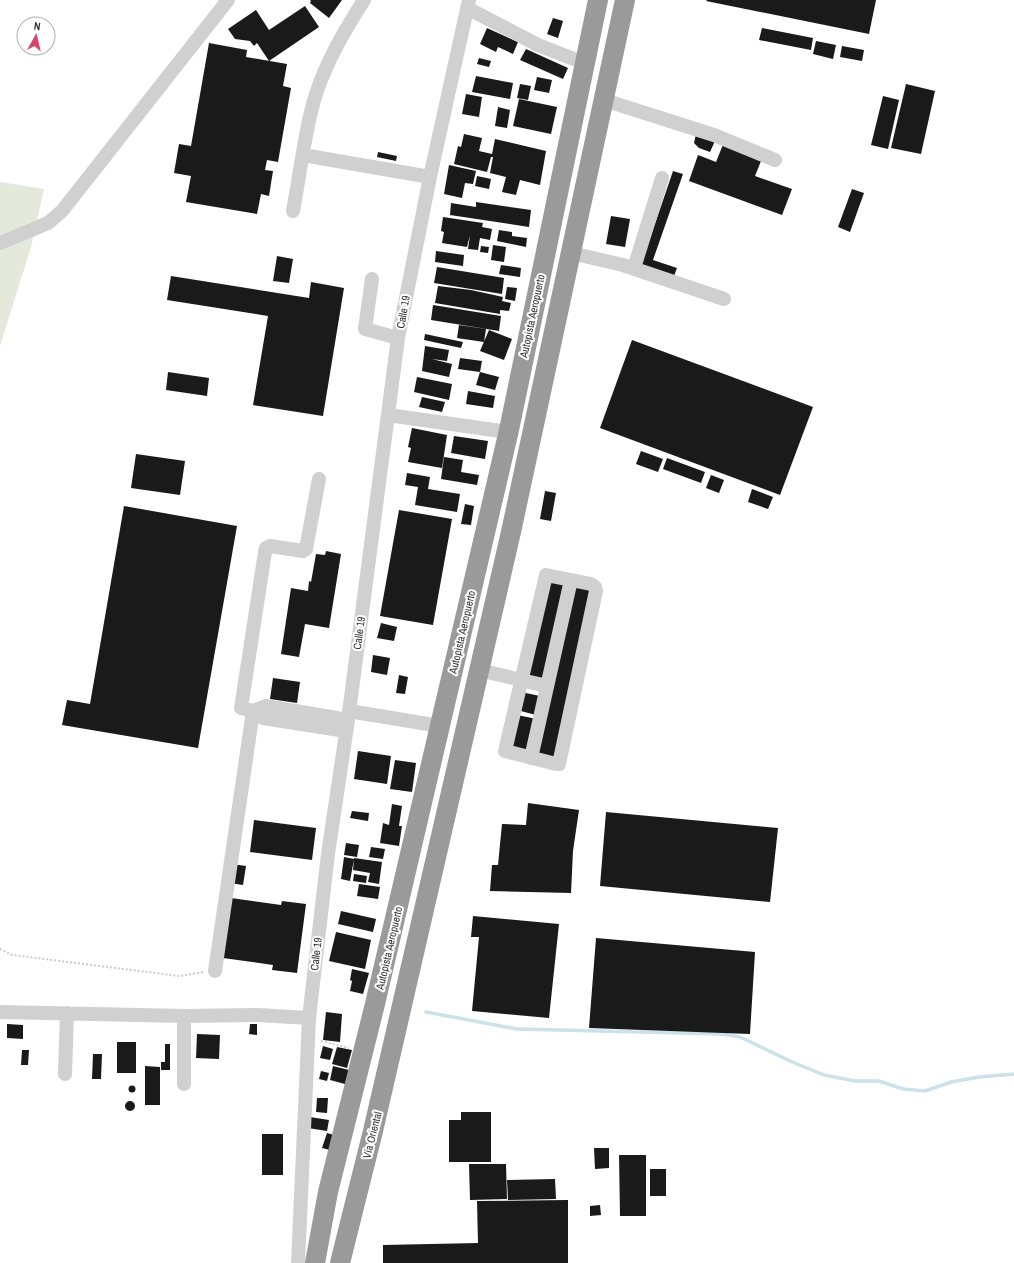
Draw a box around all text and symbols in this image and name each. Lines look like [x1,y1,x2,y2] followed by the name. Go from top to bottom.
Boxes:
[16,16,56,56] north arrow
[33,19,42,33] text: N
[516,273,548,360] street label: Autopista Aeropuerto
[393,294,413,330] street label: Calle 19
[445,589,478,676] street label: Autopista Aeropuerto
[350,616,368,650] street label: Calle 19
[372,905,405,992] street label: Autopista Aeropuerto
[307,937,325,971] street label: Calle 19
[359,1110,385,1160] street label: Vía Oriental

